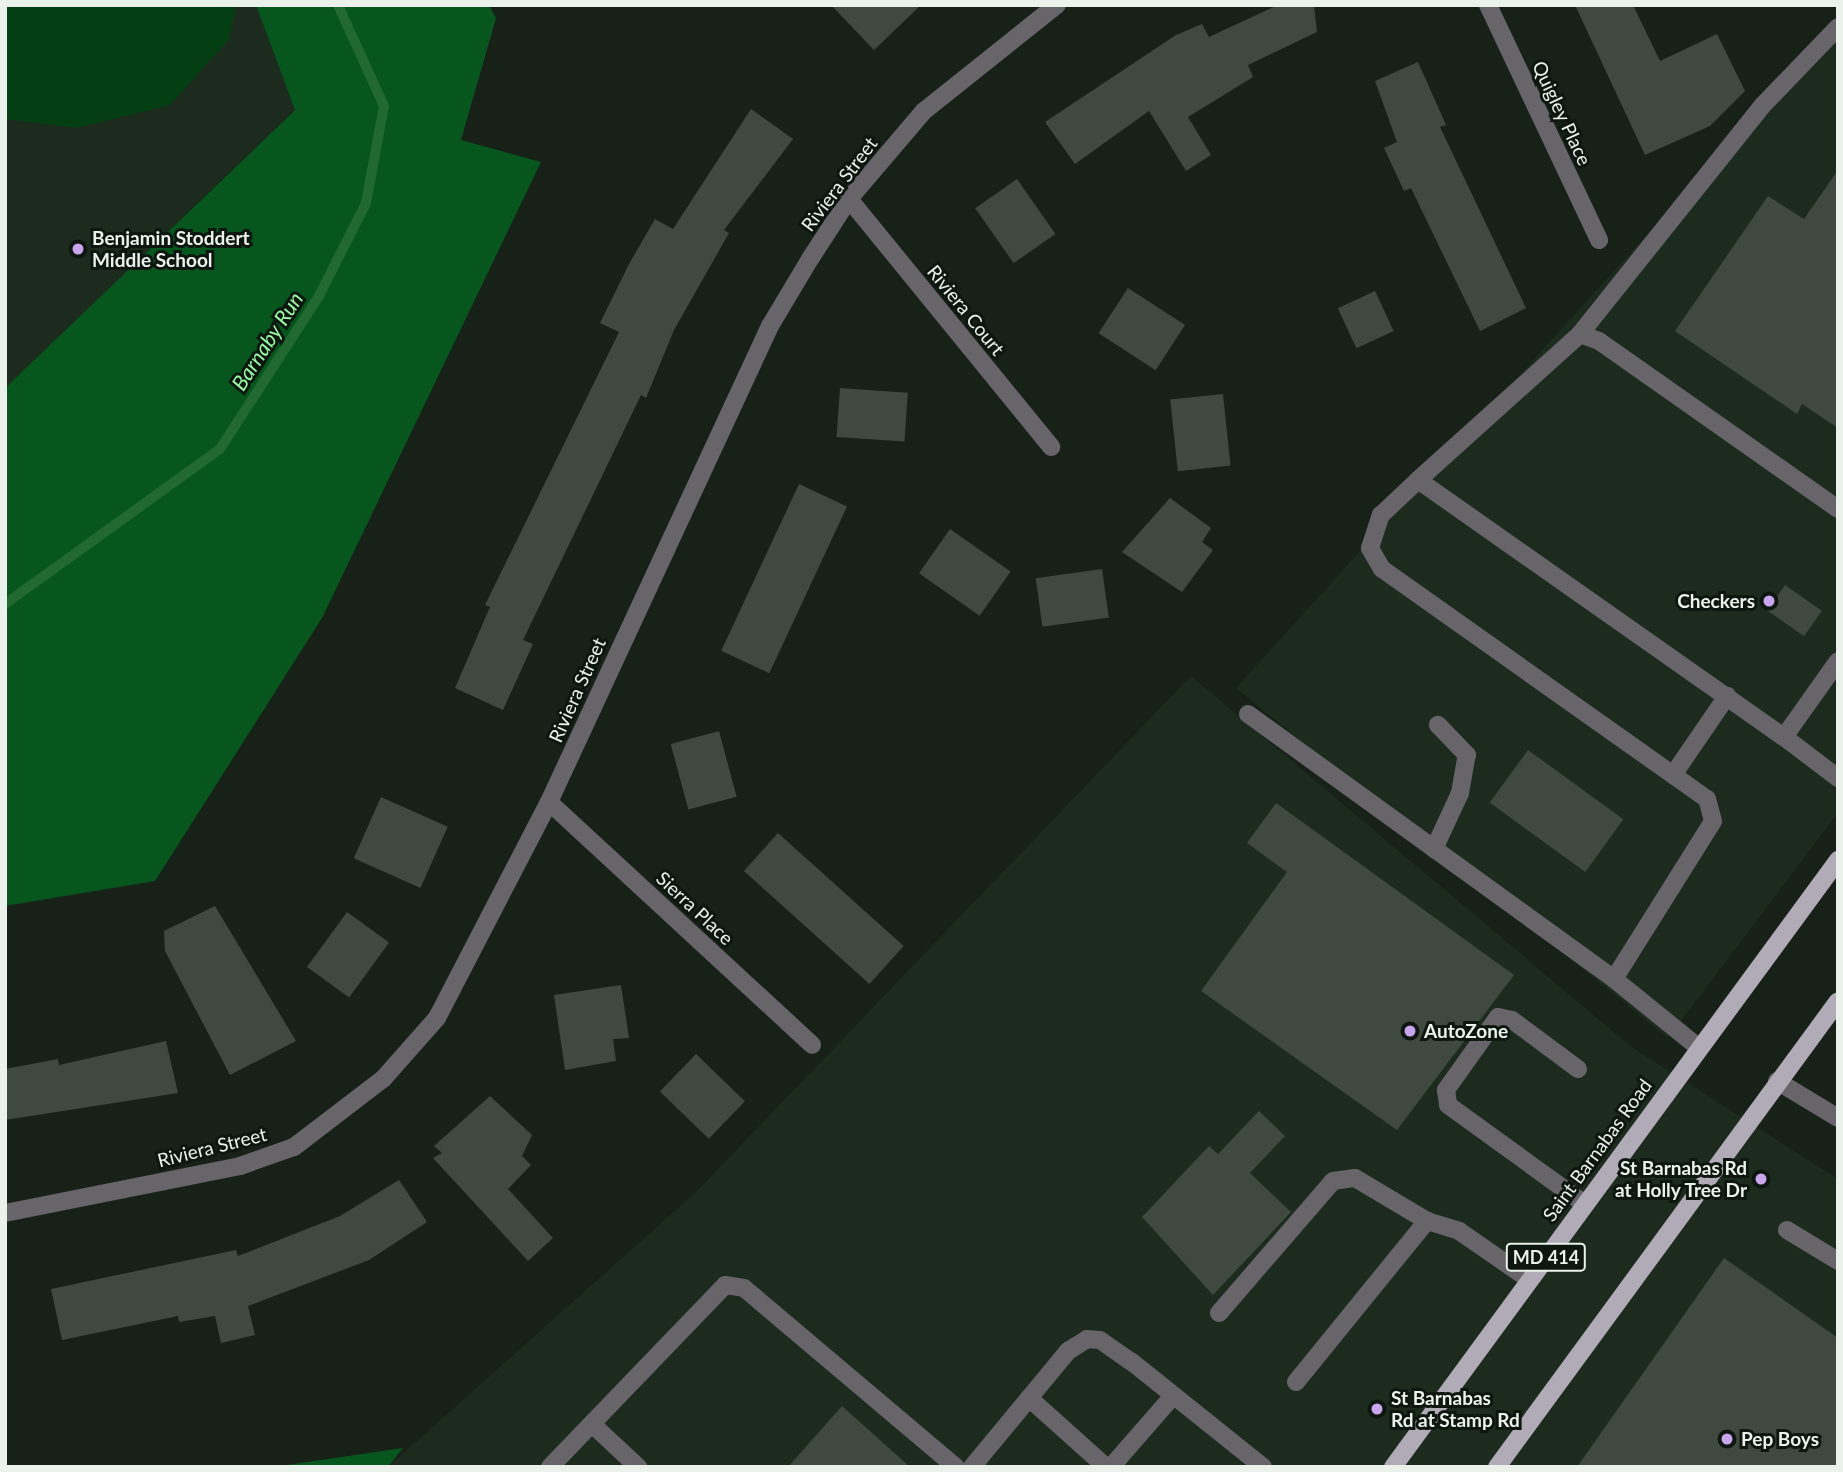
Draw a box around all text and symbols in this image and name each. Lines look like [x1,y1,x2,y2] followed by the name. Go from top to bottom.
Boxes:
[1528,57,1596,169] street label: Quigley Place
[796,132,882,236] street label: Riviera Street
[92,227,250,271] place label: Benjamin Stoddert Middle School
[70,241,86,257] marker: Benjamin Stoddert Middle School
[923,260,1009,360] street label: Riviera Court
[226,287,308,395] water label: Barnaby Run
[1677,590,1755,612] place label: Checkers
[1761,593,1777,609] marker: Checkers
[544,634,610,746] street label: Riviera Street
[652,867,738,949] street label: Sierra Place
[1424,1020,1508,1042] place label: AutoZone
[1402,1023,1418,1039] marker: AutoZone
[1538,1074,1656,1226] street label: Saint Barnabas Road
[155,1122,269,1172] street label: Riviera Street
[1614,1157,1747,1201] place label: St Barnabas Rd at Holly Tree Dr
[1753,1171,1769,1187] marker: St Barnabas Rd at Holly Tree Dr
[1506,1242,1586,1272] road number: MD 414
[1391,1387,1520,1431] place label: St Barnabas Rd at Stamp Rd
[1369,1401,1385,1417] marker: St Barnabas Rd at Stamp Rd
[1741,1428,1819,1450] place label: Pep Boys
[1719,1431,1735,1447] marker: Pep Boys

